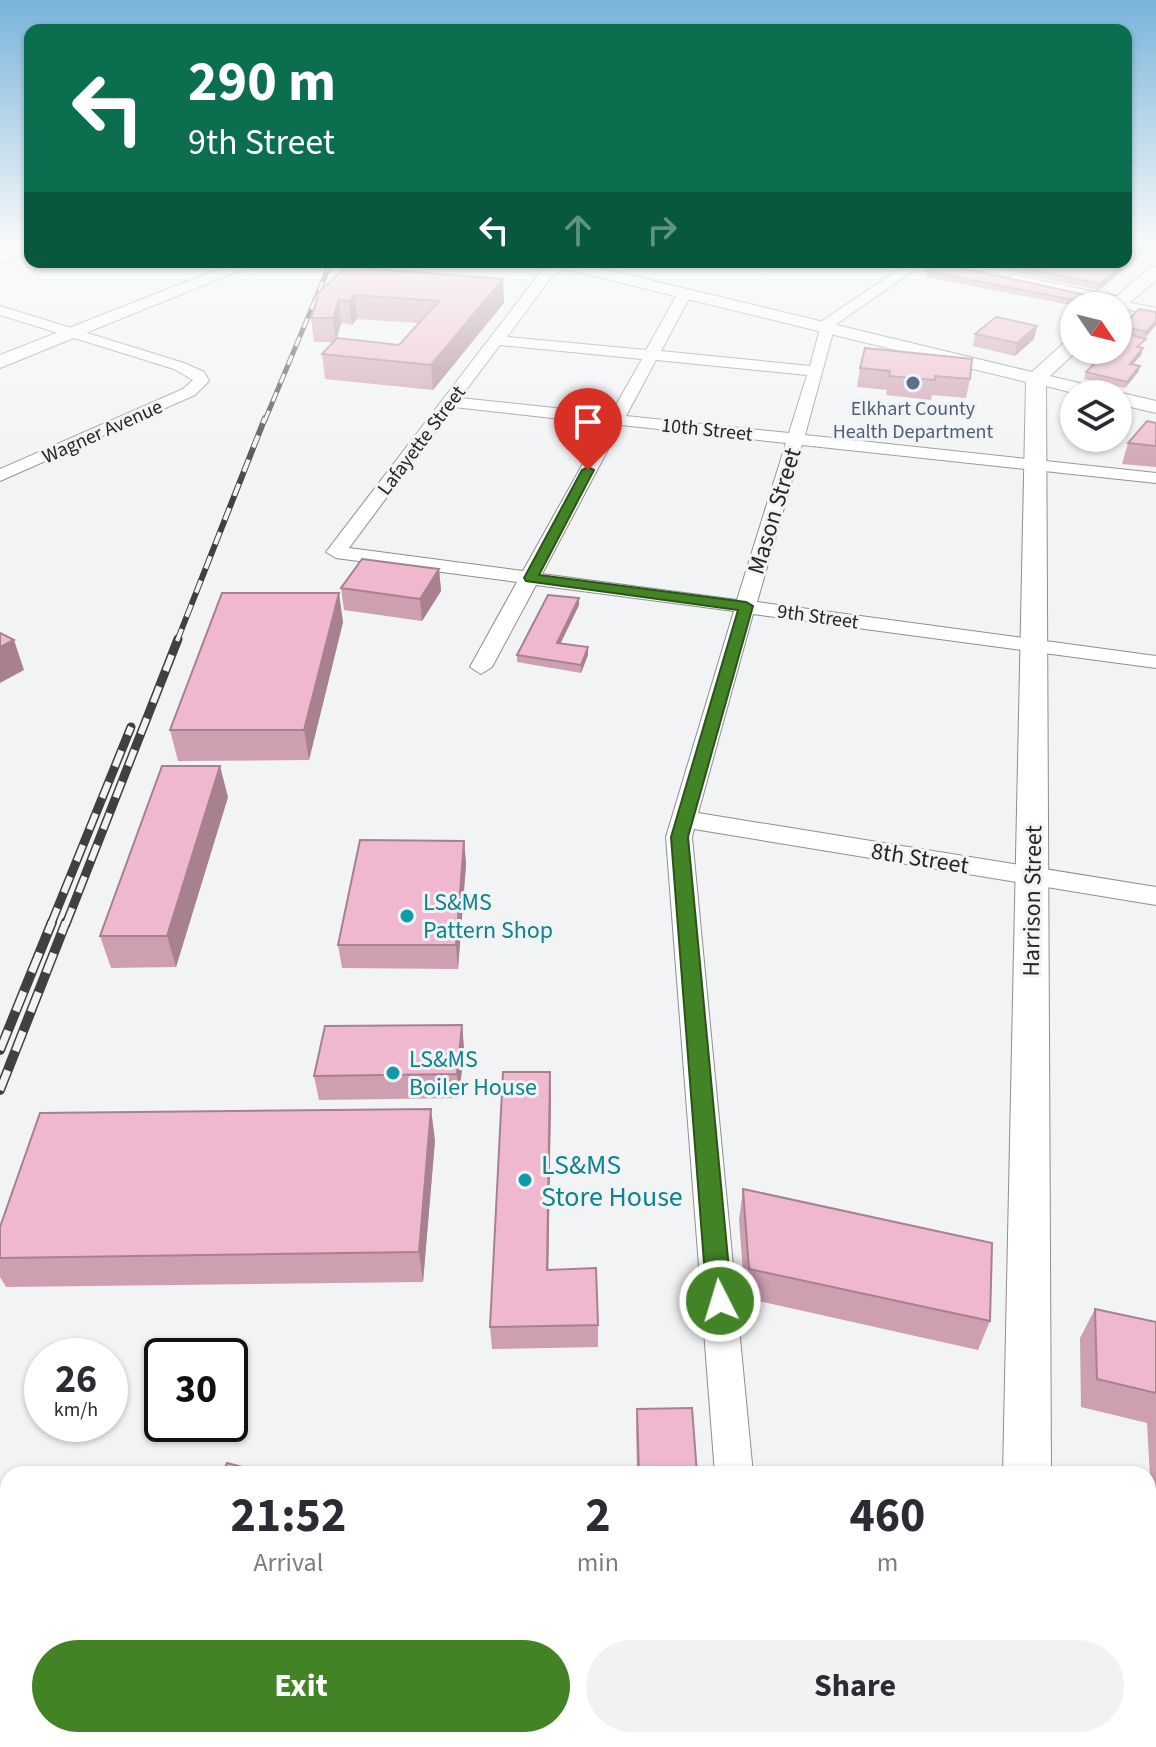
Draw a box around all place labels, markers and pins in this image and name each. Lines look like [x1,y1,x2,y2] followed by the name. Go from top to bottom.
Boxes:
[904,374,922,392] marker: Elkhart County Health Department
[554,388,622,470] pin
[833,395,994,446] place label: Elkhart County Health Department
[423,885,553,948] place label: LS&MS Pattern Shop
[398,907,416,925] marker: LS&MS Pattern Shop
[409,1042,537,1105] place label: LS&MS Boiler House
[384,1064,402,1082] marker: LS&MS Boiler House
[541,1145,683,1217] place label: LS&MS Store House
[516,1171,534,1189] marker: LS&MS Store House

